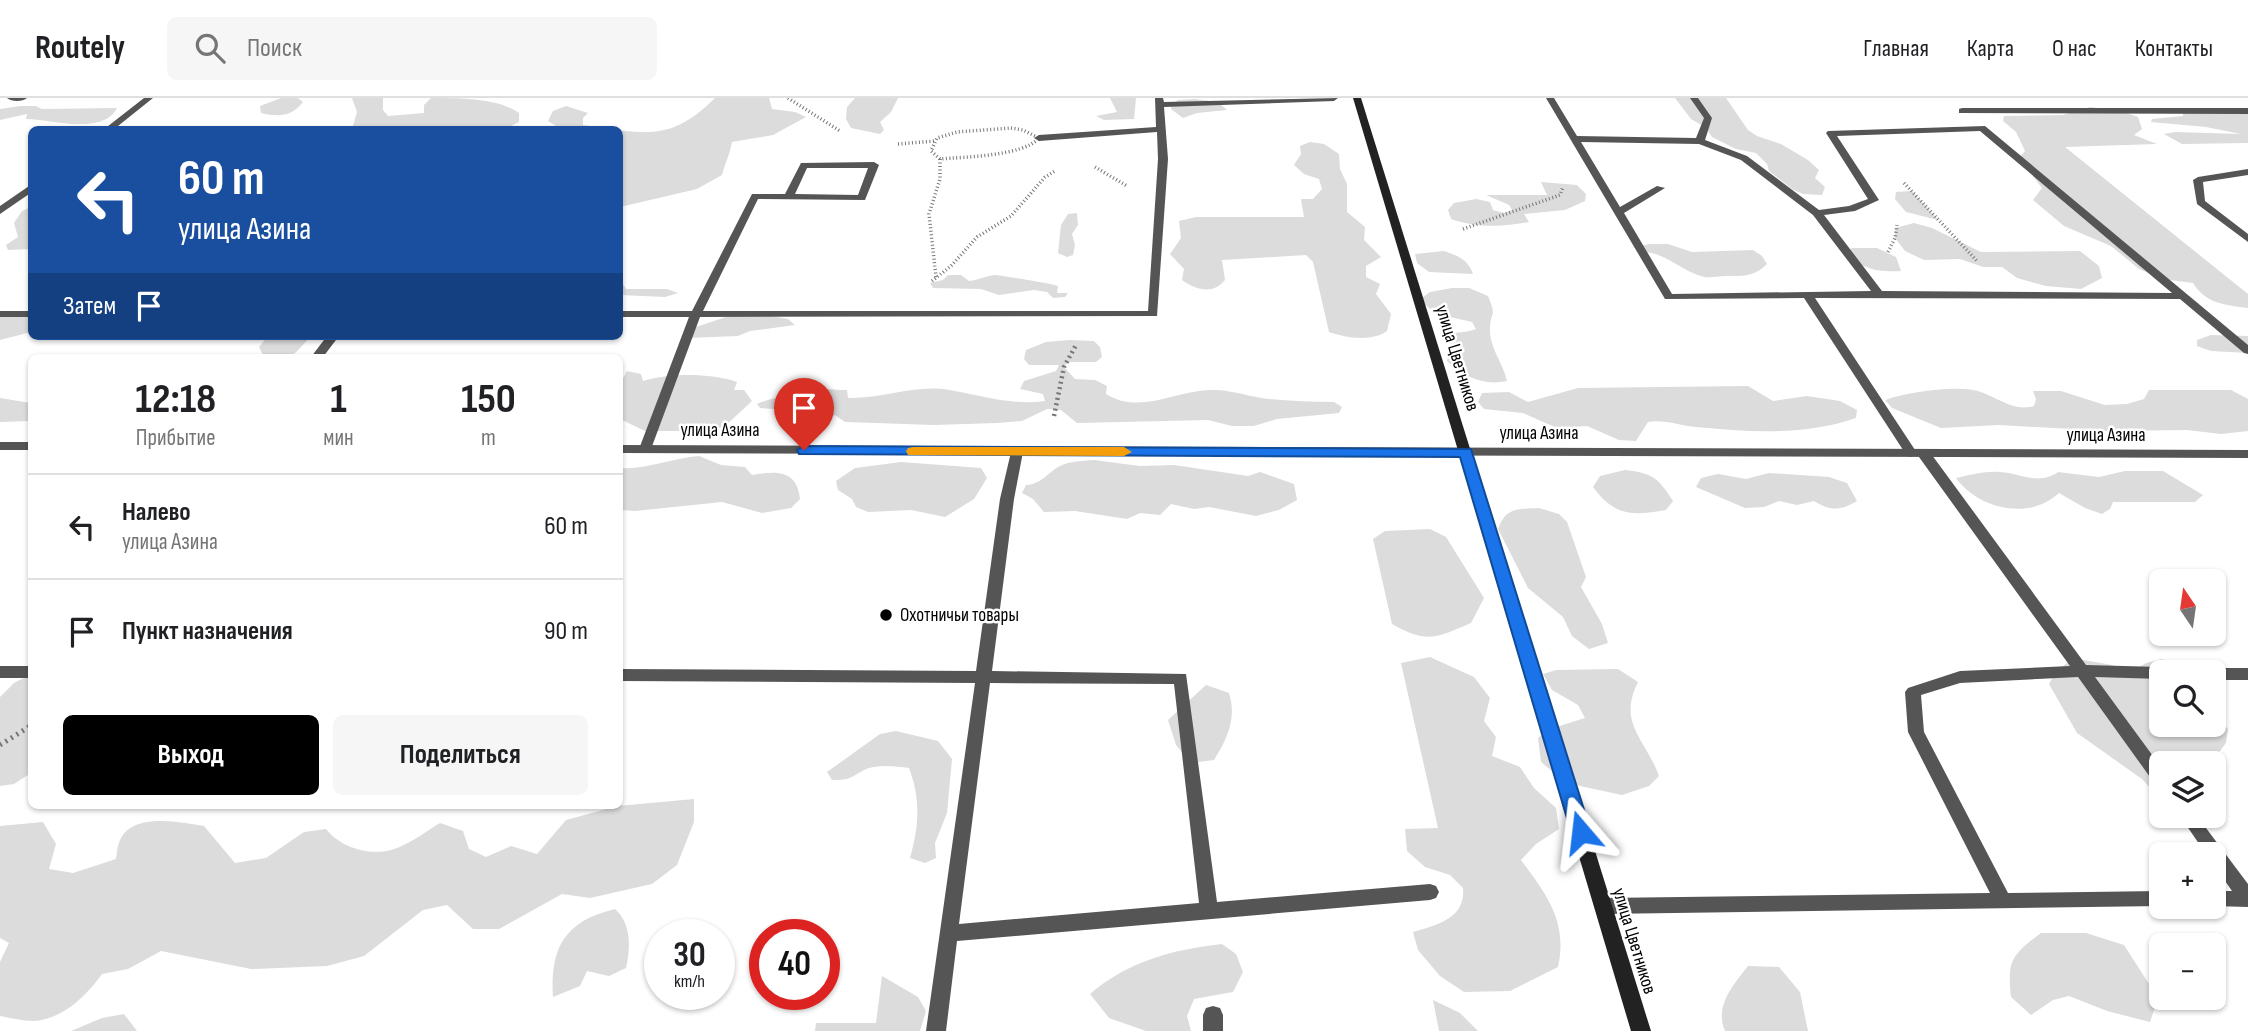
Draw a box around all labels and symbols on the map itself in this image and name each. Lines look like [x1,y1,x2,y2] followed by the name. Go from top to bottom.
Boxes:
[1430,302,1484,414] street label: улица Цветников
[774,378,834,450] pin
[680,419,760,442] street label: улица Азина
[1499,422,1579,445] street label: улица Азина
[2066,424,2146,447] street label: улица Азина
[2149,569,2226,646] north arrow
[900,604,1019,627] place label: Охотничьи товары
[878,607,894,623] marker: Охотничьи товары
[1544,795,1618,869] position arrow
[1607,885,1661,997] street label: улица Цветников
[749,919,840,1010] speed limit sign: 40

